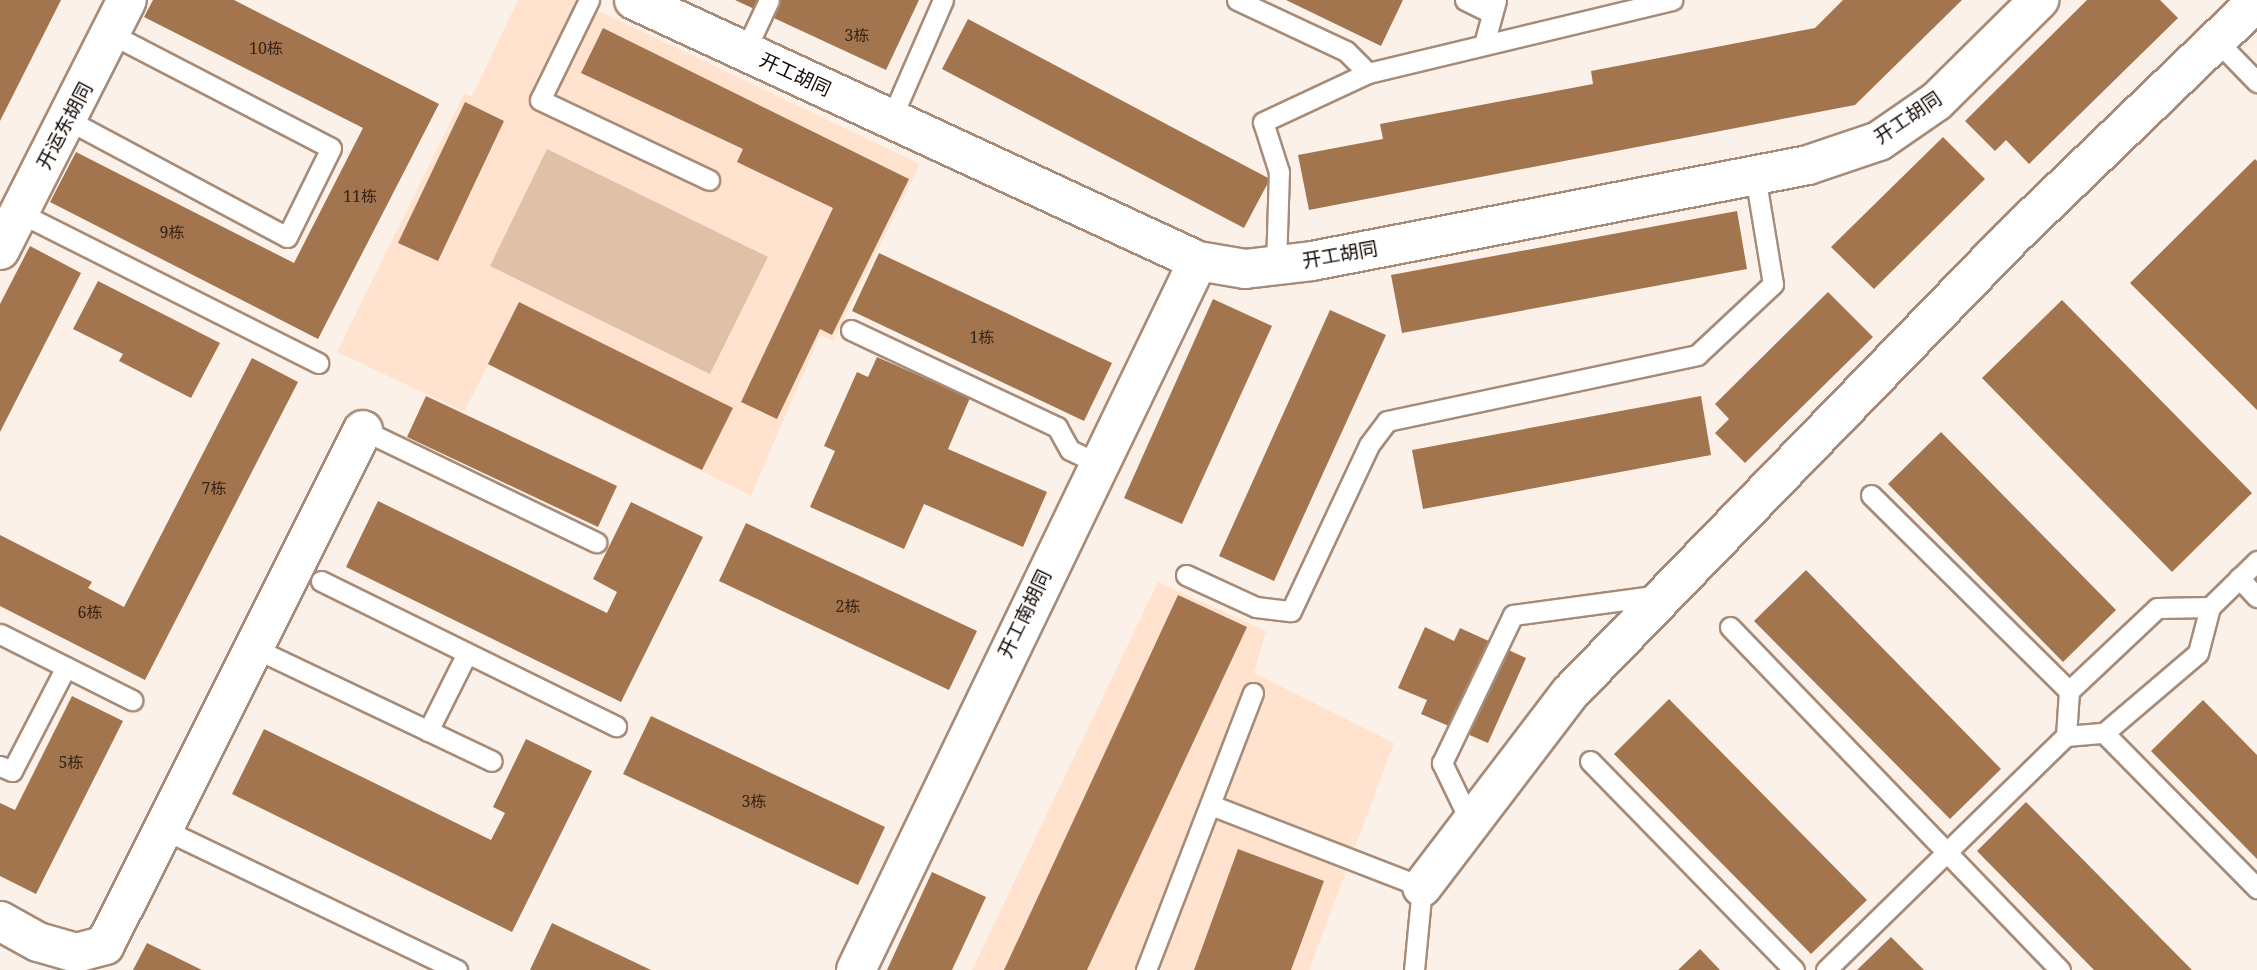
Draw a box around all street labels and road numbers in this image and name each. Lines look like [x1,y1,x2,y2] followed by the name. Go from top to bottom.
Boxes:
[756,49,834,101] street label: 开工胡同
[33,79,97,173] street label: 开运东胡同
[1870,87,1946,149] street label: 开工胡同
[1301,237,1379,273] street label: 开工胡同
[994,566,1056,662] street label: 开工南胡同

